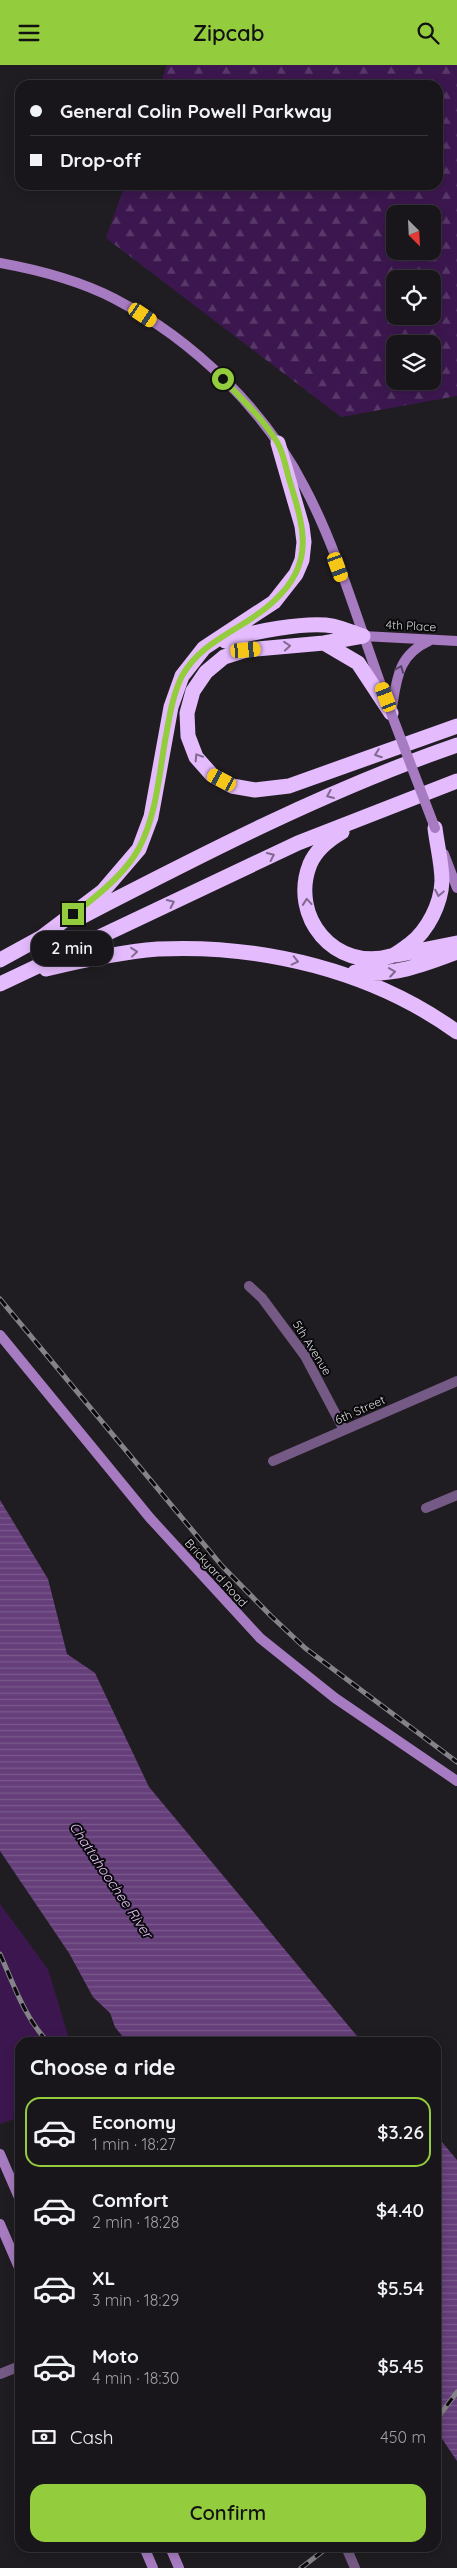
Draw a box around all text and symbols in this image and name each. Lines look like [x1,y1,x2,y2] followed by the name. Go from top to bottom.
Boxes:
[15,19,43,47] icon: menu
[193,19,264,47] text: Zipcab
[414,19,442,47] icon: search
[60,99,332,123] text: General Colin Powell Parkway
[60,148,141,172] text: Drop-off
[386,205,441,260] north arrow
[386,205,441,390] map controls
[386,270,441,325] button: locate
[126,300,159,330] car
[386,335,441,390] button: layers
[212,368,234,390] route start
[325,550,350,584] car
[385,617,437,634] street label: 4th Place
[230,641,261,659] car
[283,641,291,652] one-way arrow
[394,665,404,674] one-way arrow
[373,680,398,714] car
[374,748,383,758] one-way arrow
[195,753,205,762] one-way arrow
[205,766,238,794] car
[326,788,335,799] one-way arrow
[266,852,275,862] one-way arrow
[435,889,445,898] one-way arrow
[302,898,313,906] one-way arrow
[166,899,175,910] one-way arrow
[62,903,84,925] route end
[32,931,114,967] callout: 2 min
[51,938,93,958] text: 2 min
[130,947,138,958] one-way arrow
[291,956,300,966] one-way arrow
[387,968,396,978] one-way arrow
[290,1318,335,1378] street label: 5th Avenue
[332,1392,387,1427] street label: 6th Street
[182,1536,251,1610] street label: Brickyard Road
[65,1818,157,1943] water label: Chattahoochee River
[30,2053,175,2081] text: Choose a ride
[32,2110,77,2155] icon: car
[92,2110,176,2134] text: Economy
[377,2120,424,2144] text: $3.26
[92,2134,176,2154] text: 1 min · 18:27
[32,2188,77,2233] icon: car
[92,2188,169,2212] text: Comfort
[376,2198,424,2222] text: $4.40
[92,2212,179,2232] text: 2 min · 18:28
[32,2266,77,2311] icon: car
[92,2266,115,2290] text: XL
[377,2276,424,2300] text: $5.54
[92,2290,179,2310] text: 3 min · 18:29
[32,2344,77,2389] icon: car
[92,2344,139,2368] text: Moto
[377,2354,424,2378] text: $5.45
[92,2368,179,2388] text: 4 min · 18:30
[30,2423,58,2451] icon: cash
[70,2425,114,2449] text: Cash
[380,2427,426,2447] text: 450 m
[30,2484,426,2542] button: Confirm

